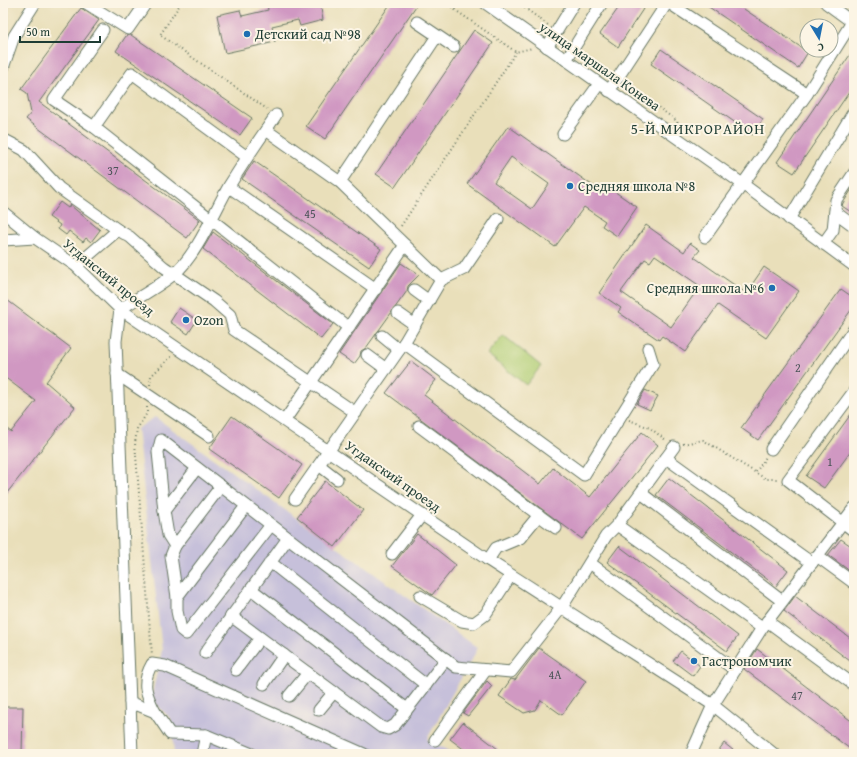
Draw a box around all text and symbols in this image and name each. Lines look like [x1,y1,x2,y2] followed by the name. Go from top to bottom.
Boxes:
[535,16,665,116] street label: улица маршала Конева
[20,18,100,44] scale bar
[799,18,839,58] north arrow
[26,23,50,40] text: 50 m
[254,24,361,44] place label: Детский сад №98
[242,29,252,39] marker: Детский сад №98
[816,39,825,56] text: С
[631,118,765,139] district label: 5-Й МИКРОРАЙОН
[107,162,119,179] house number: 37
[578,176,695,196] place label: Средняя школа №8
[565,181,575,191] marker: Средняя школа №8
[304,205,316,222] house number: 45
[59,234,159,321] street label: Угданский проезд
[647,278,764,298] place label: Средняя школа №6
[767,283,777,293] marker: Средняя школа №6
[194,310,224,330] place label: Ozon
[181,315,191,325] marker: Ozon
[795,359,801,376] house number: 2
[341,435,445,517] street label: Угданский проезд
[827,453,833,470] house number: 1
[702,651,792,671] place label: Гастрономчик
[689,656,699,666] marker: Гастрономчик
[548,666,562,683] house number: 4А
[791,687,803,704] house number: 47

